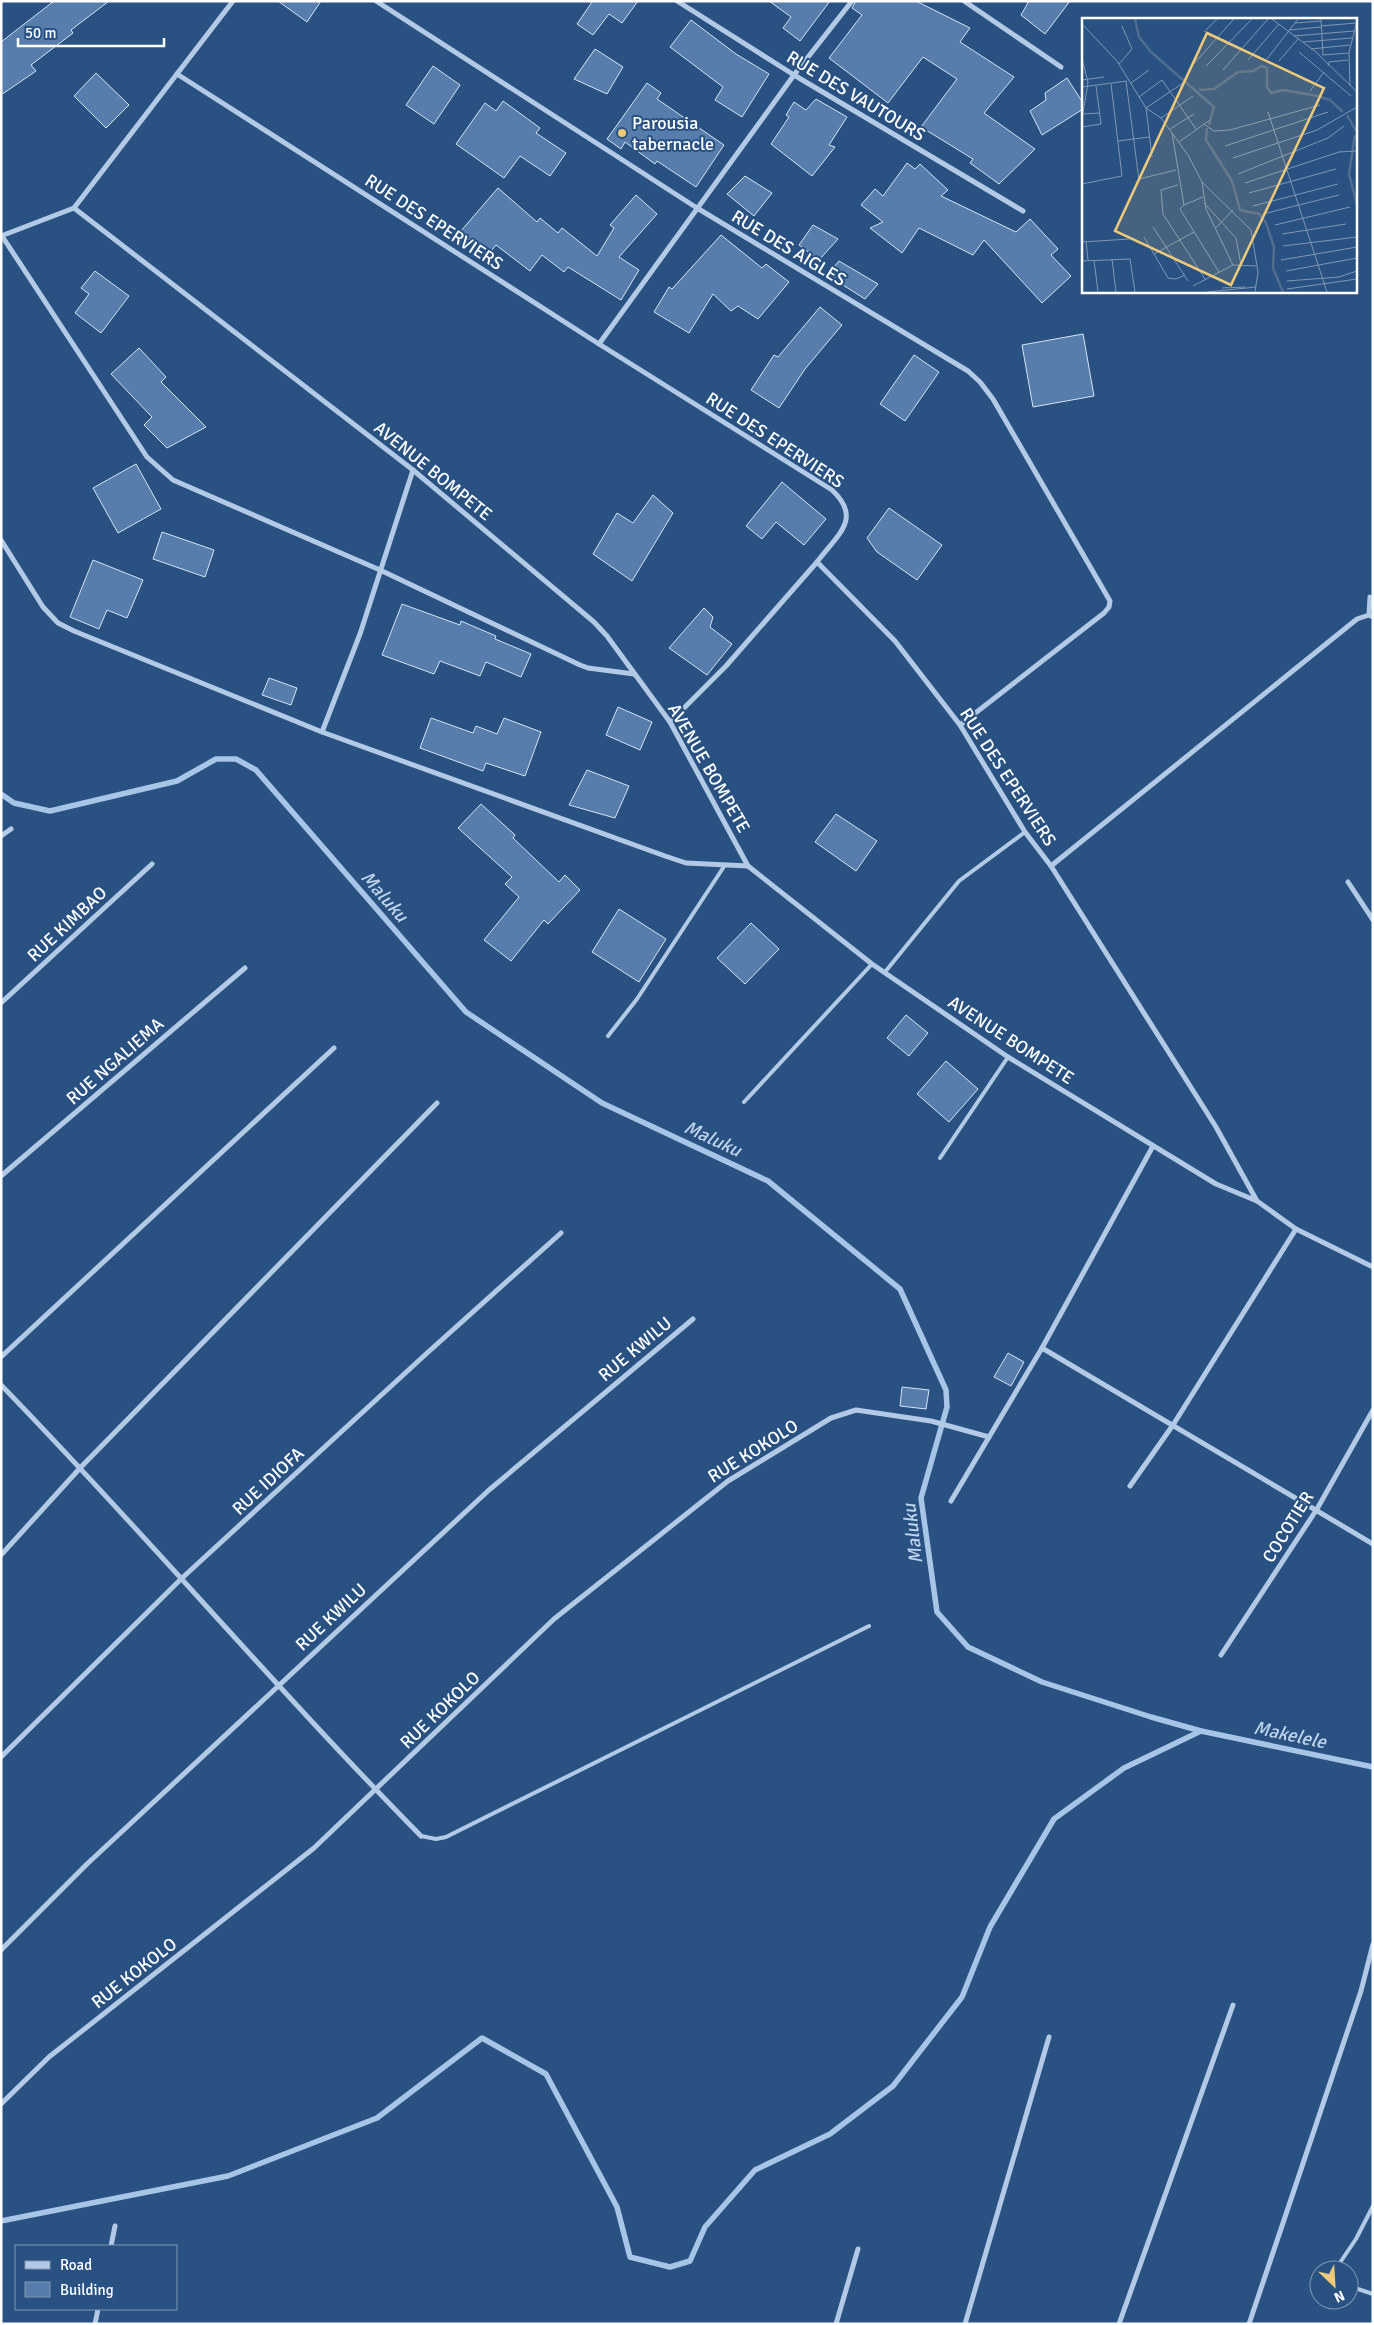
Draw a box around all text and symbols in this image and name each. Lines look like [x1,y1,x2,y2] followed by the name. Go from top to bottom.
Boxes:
[18,15,164,47] scale bar
[1082,18,1356,292] inset map
[25,24,56,42] text: 50 m
[783,46,929,146] street label: RUE DES VAUTOURS
[632,112,714,155] place label: Parousia tabernacle
[616,127,628,139] marker: Parousia tabernacle
[361,169,507,275] street label: RUE DES EPERVIERS
[728,205,850,291] street label: RUE DES AIGLES
[702,387,848,493] street label: RUE DES EPERVIERS
[369,417,497,525] street label: AVENUE BOMPETE
[663,699,755,837] street label: AVENUE BOMPETE
[955,704,1061,850] street label: RUE DES EPERVIERS
[355,866,414,929] water label: Maluku
[23,882,111,966] street label: RUE KIMBAO
[944,991,1078,1089] street label: AVENUE BOMPETE
[62,1013,168,1109] street label: RUE NGALIEMA
[680,1115,746,1163] water label: Maluku
[594,1312,676,1386] street label: RUE KWILU
[704,1415,802,1487] street label: RUE KOKOLO
[228,1442,308,1520] street label: RUE IDIOFA
[1258,1487,1319,1567] street label: COCOTIER
[897,1501,929,1565] water label: Maluku
[291,1579,371,1655] street label: RUE KWILU
[396,1667,484,1753] street label: RUE KOKOLO
[1251,1716,1330,1755] water label: Makelele
[87,1933,181,2013] street label: RUE KOKOLO
[15,2245,178,2310] legend
[60,2256,92,2274] text: Road
[1309,2260,1359,2310] north arrow
[60,2281,114,2299] text: Building
[1331,2287,1347,2306] text: N

